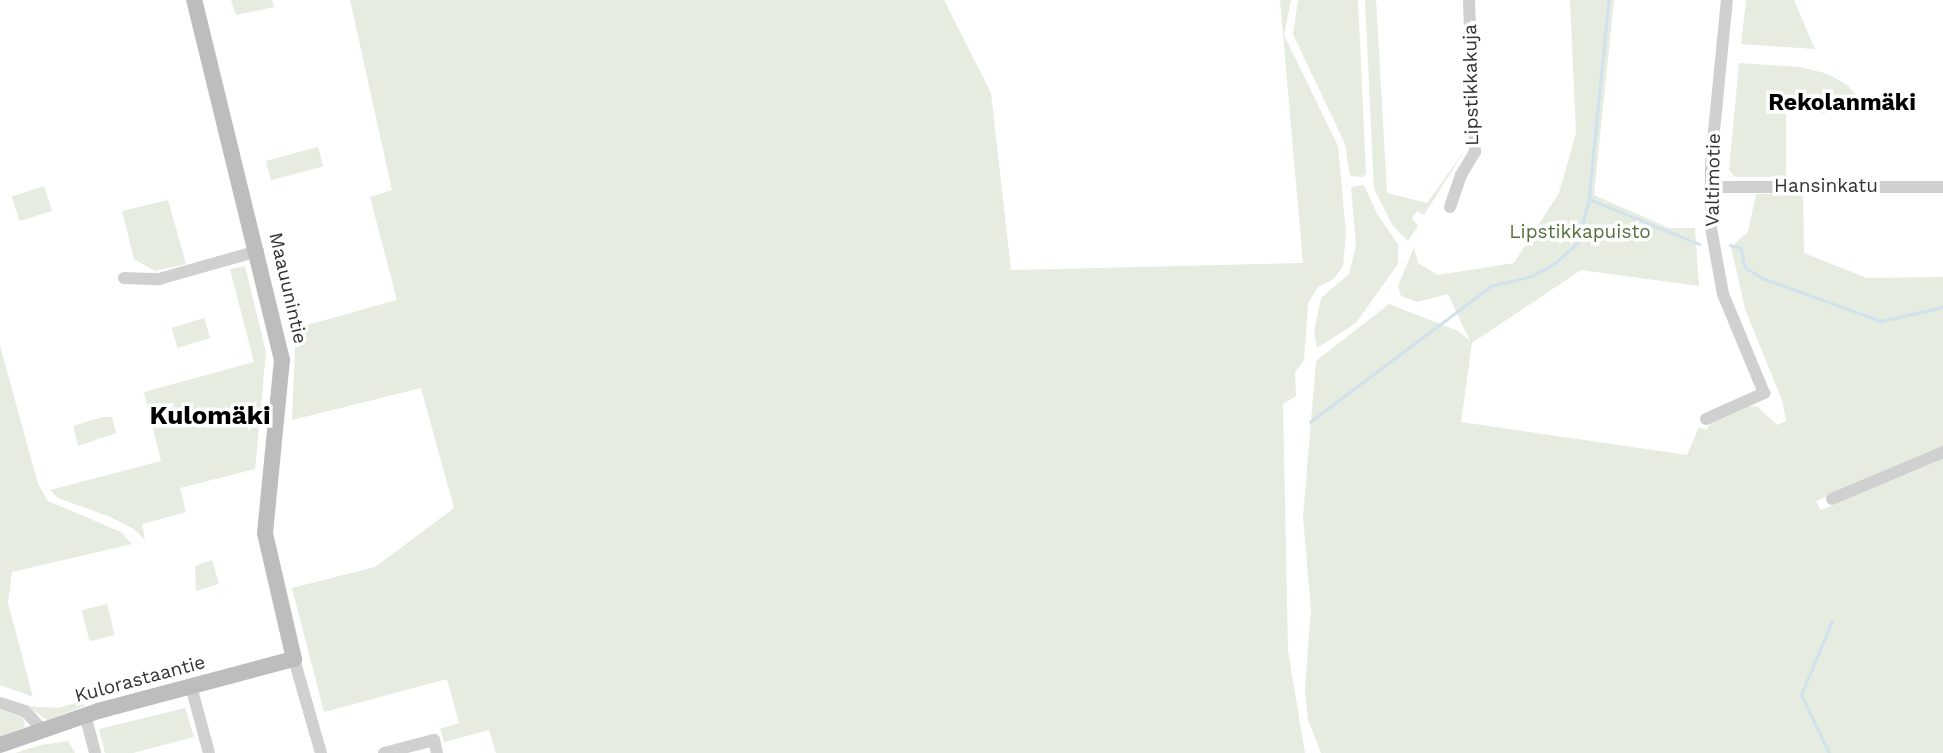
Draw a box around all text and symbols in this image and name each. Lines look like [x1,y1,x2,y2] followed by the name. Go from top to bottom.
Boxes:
[1459,24,1483,146] street label: Lipstikkakuja
[1768,89,1916,117] district label: Rekolanmäki
[1701,133,1725,227] street label: Valtimotie
[1774,175,1878,197] street label: Hansinkatu
[1509,221,1651,243] park label: Lipstikkapuisto
[264,230,312,346] street label: Maauunintie
[149,400,271,432] district label: Kulomäki
[72,651,208,707] street label: Kulorastaantie

